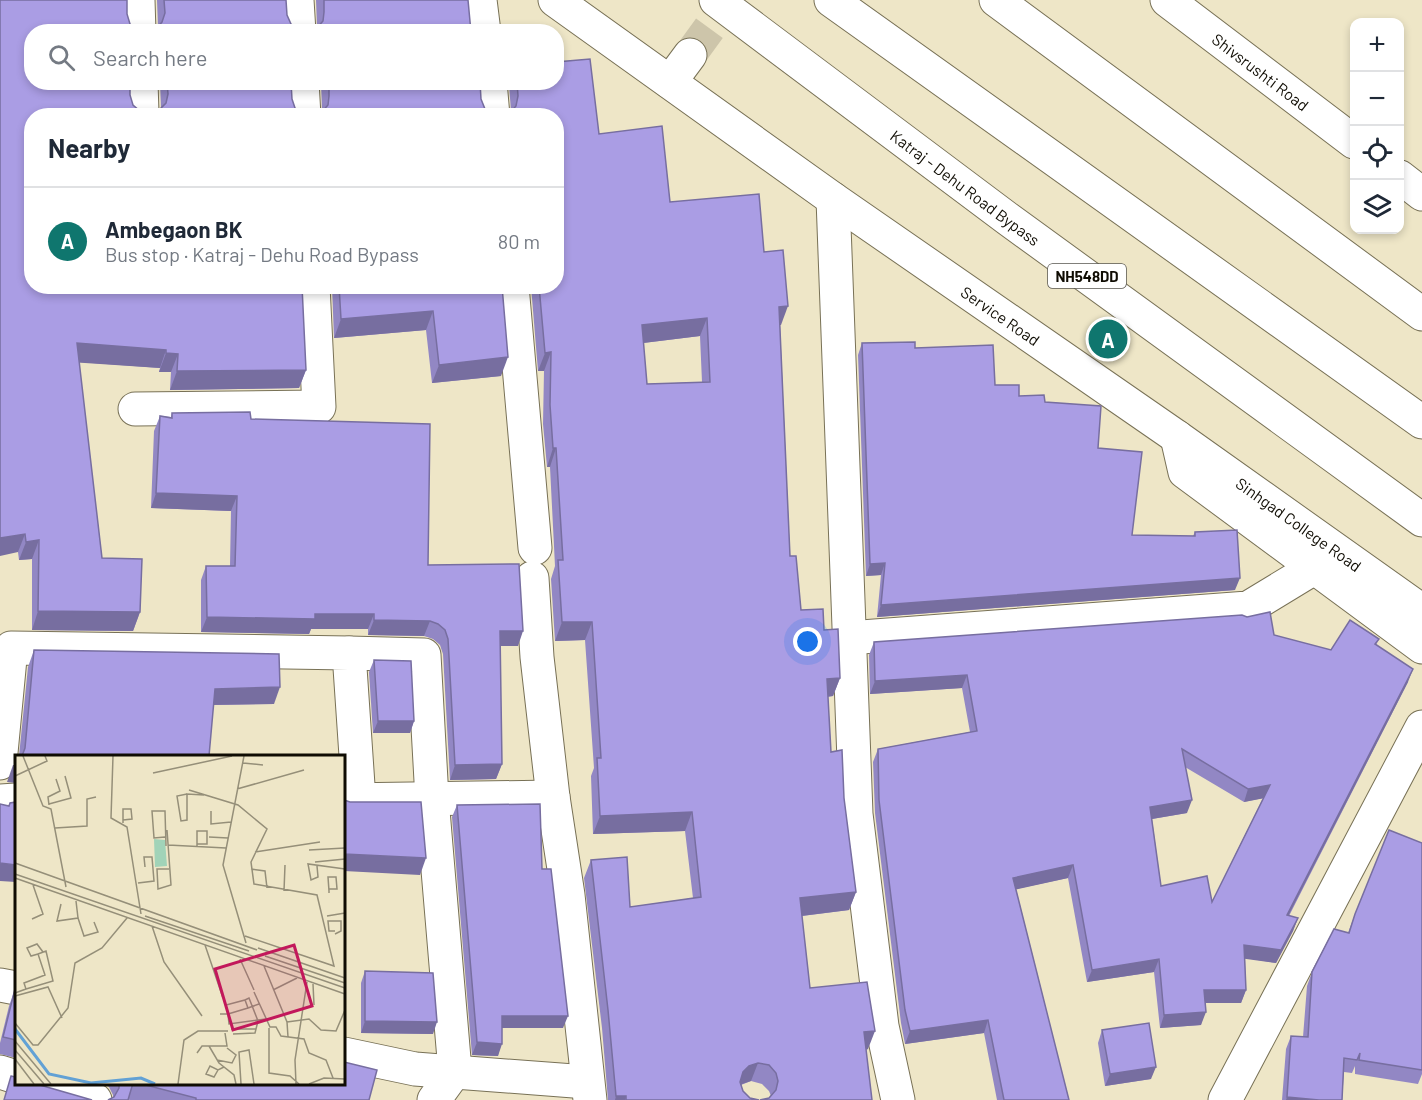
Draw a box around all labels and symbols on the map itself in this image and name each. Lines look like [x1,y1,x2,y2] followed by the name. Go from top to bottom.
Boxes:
[1209,29,1313,114] street label: Shivsrushti Road
[887,125,1044,249] street label: Katraj - Dehu Road Bypass
[1048,264,1126,288] road number: NH548DD
[958,281,1044,349] street label: Service Road
[1088,316,1128,362] pin: A
[1233,473,1366,575] street label: Sinhgad College Road
[793,627,822,656] your location
[15,755,345,1085] inset map

